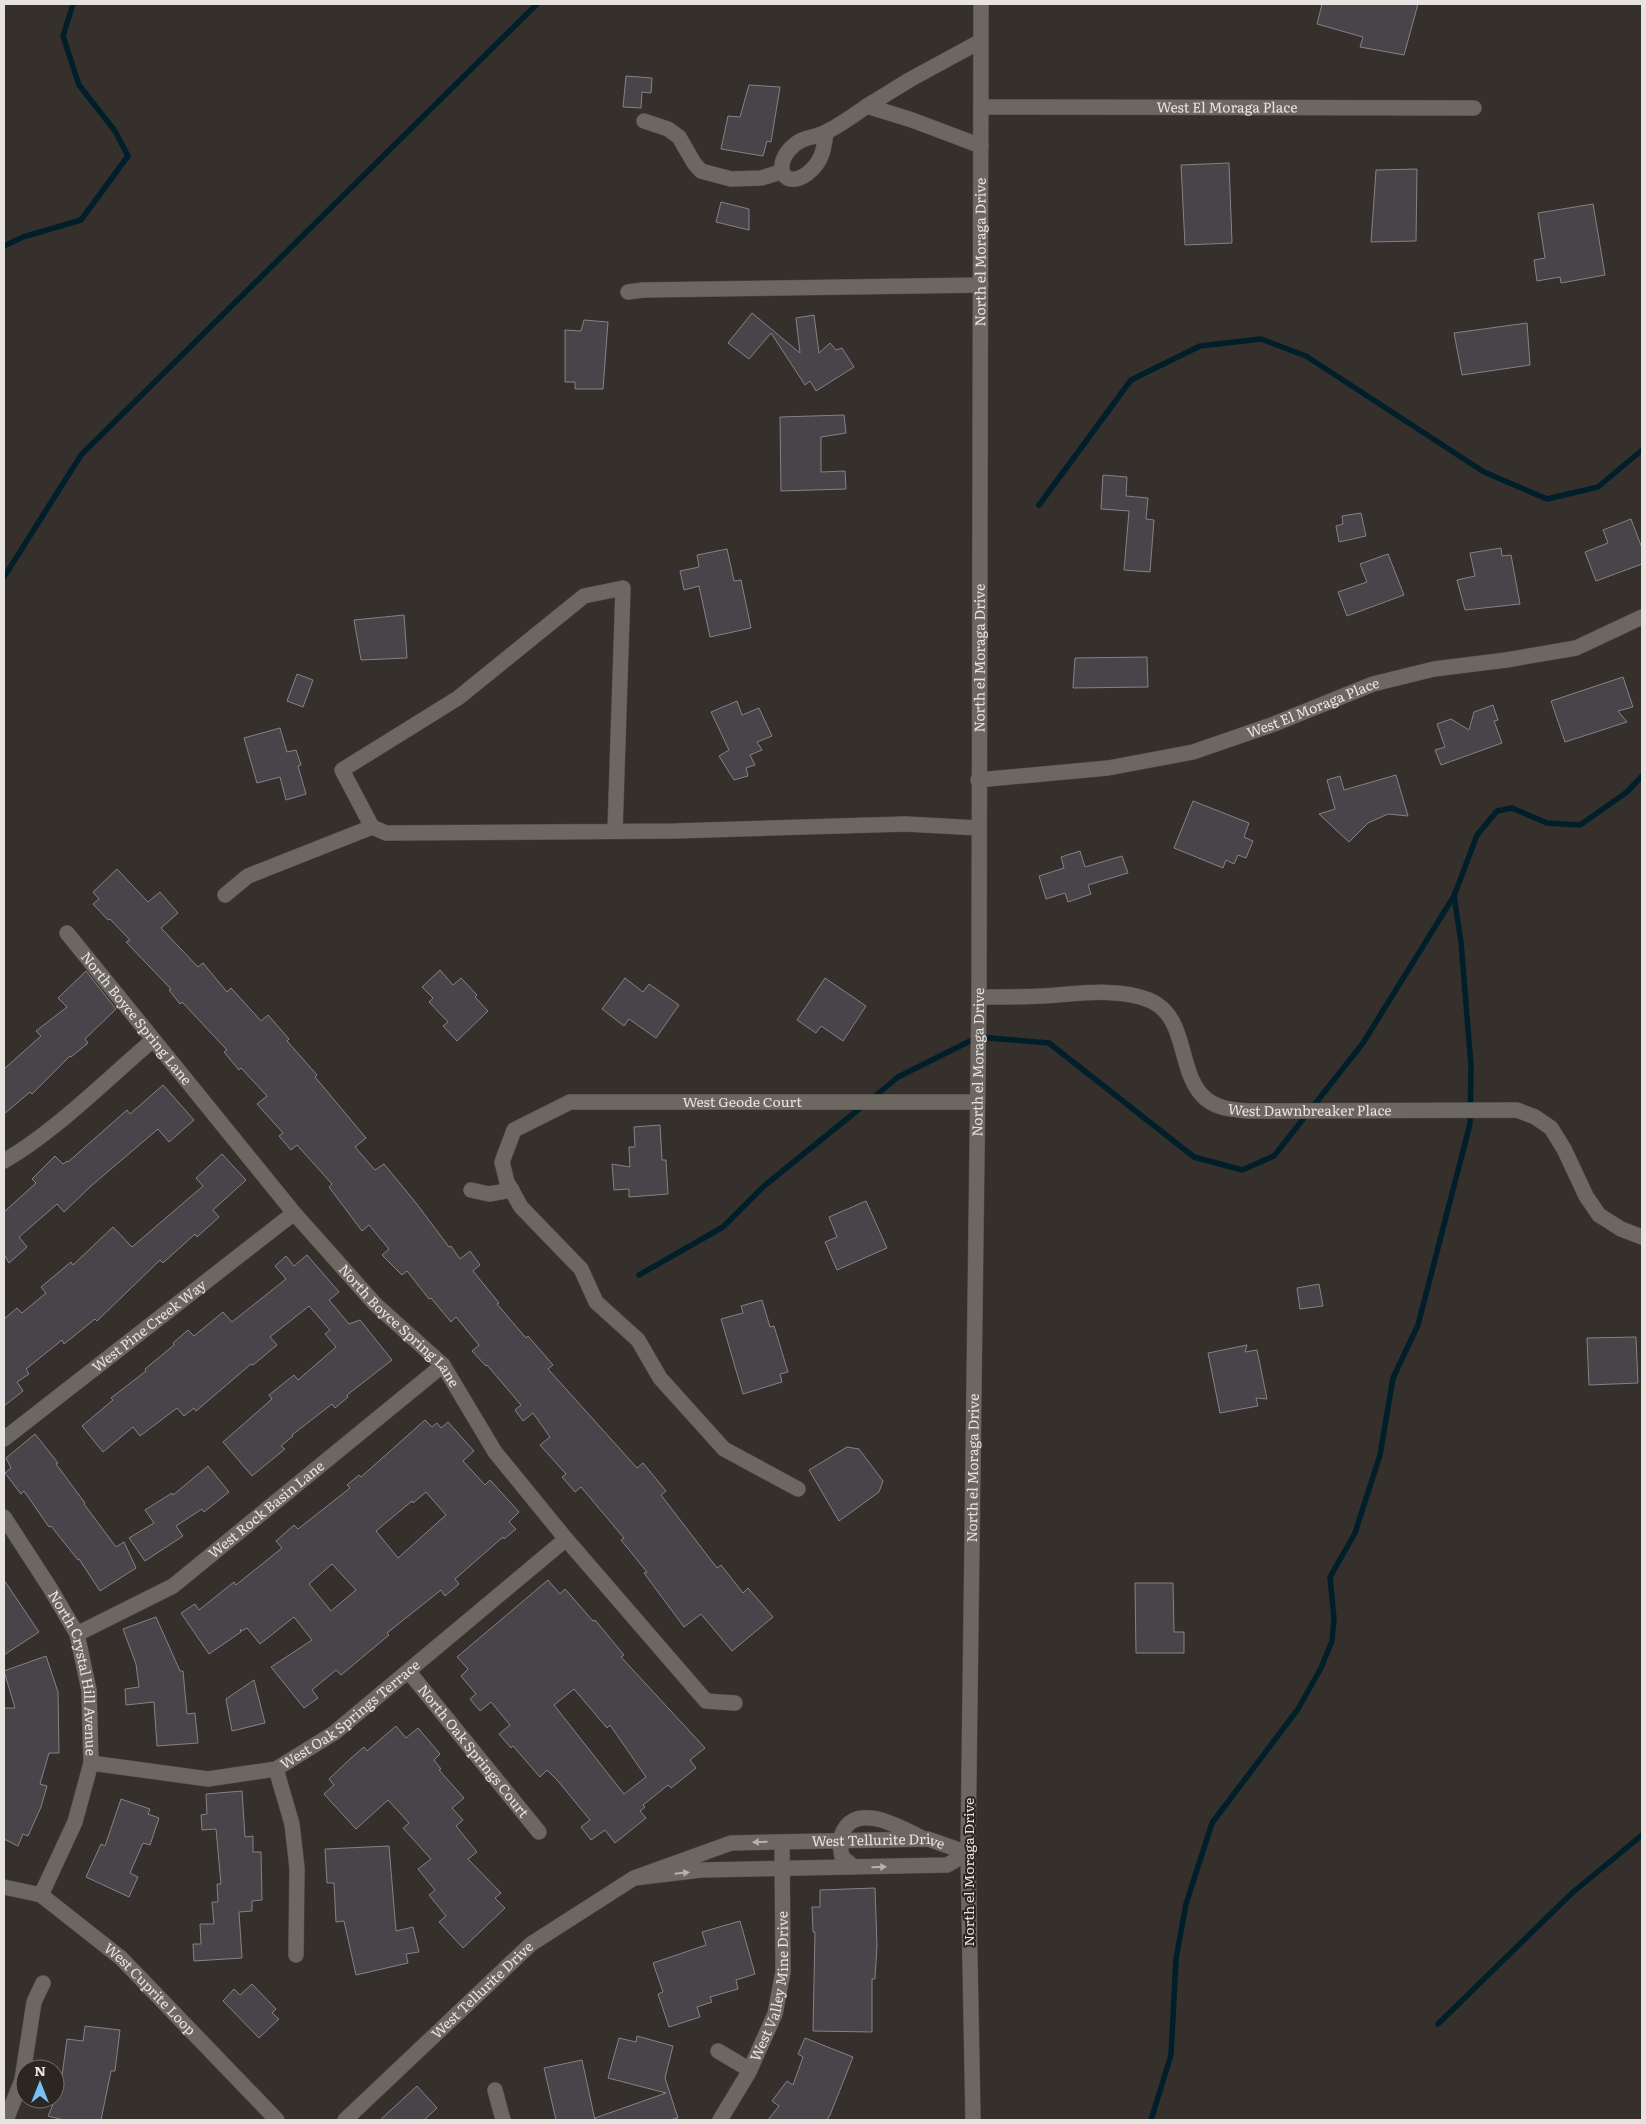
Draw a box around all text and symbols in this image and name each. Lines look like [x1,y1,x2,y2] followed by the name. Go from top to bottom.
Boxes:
[1156,96,1298,117] street label: West El Moraga Place
[969,178,990,327] street label: North el Moraga Drive
[969,584,989,733] street label: North el Moraga Drive
[1244,672,1381,742] street label: West El Moraga Place
[77,947,197,1089] street label: North Boyce Spring Lane
[966,988,988,1137] street label: North el Moraga Drive
[682,1091,802,1111] street label: West Geode Court
[1227,1098,1392,1120] street label: West Dawnbreaker Place
[335,1259,465,1391] street label: North Boyce Spring Lane
[87,1274,211,1376] street label: West Pine Creek Way
[961,1393,983,1543] street label: North el Moraga Drive
[204,1455,328,1562] street label: West Rock Basin Lane
[44,1586,102,1756] street label: North Crystal Hill Avenue
[276,1654,424,1773] street label: West Oak Springs Terrace
[414,1680,534,1822] street label: North Oak Springs Court
[958,1798,978,1946] street label: North el Moraga Drive
[811,1828,948,1853] street label: West Tellurite Drive
[752,1838,768,1846] one-way arrow
[872,1863,888,1871] one-way arrow
[674,1869,690,1877] one-way arrow
[744,1911,792,2064] street label: West Valley Mine Drive
[426,1936,537,2043] street label: West Tellurite Drive
[100,1937,201,2039] street label: West Cuprite Loop
[15,2059,65,2109] north arrow
[34,2060,46,2080] text: N

